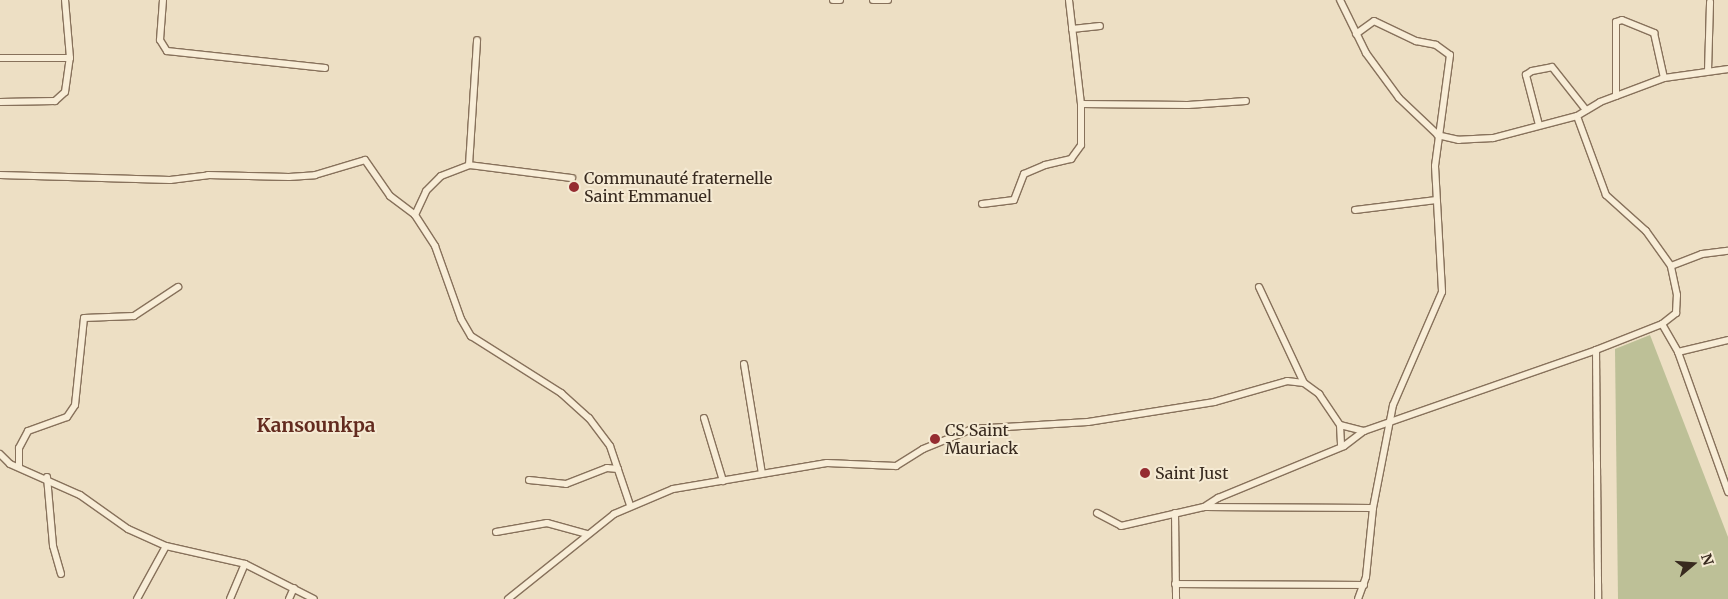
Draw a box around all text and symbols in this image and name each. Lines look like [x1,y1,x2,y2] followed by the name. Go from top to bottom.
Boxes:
[584,168,772,206] place label: Communauté fraternelle Saint Emmanuel
[568,181,580,193] marker: Communauté fraternelle Saint Emmanuel
[257,415,375,437] district label: Kansounkpa
[945,420,1018,458] place label: CS Saint Mauriack
[929,433,941,445] marker: CS Saint Mauriack
[1155,463,1228,483] place label: Saint Just
[1139,467,1151,479] marker: Saint Just
[1668,539,1718,589] north arrow
[1697,551,1718,567] text: N

